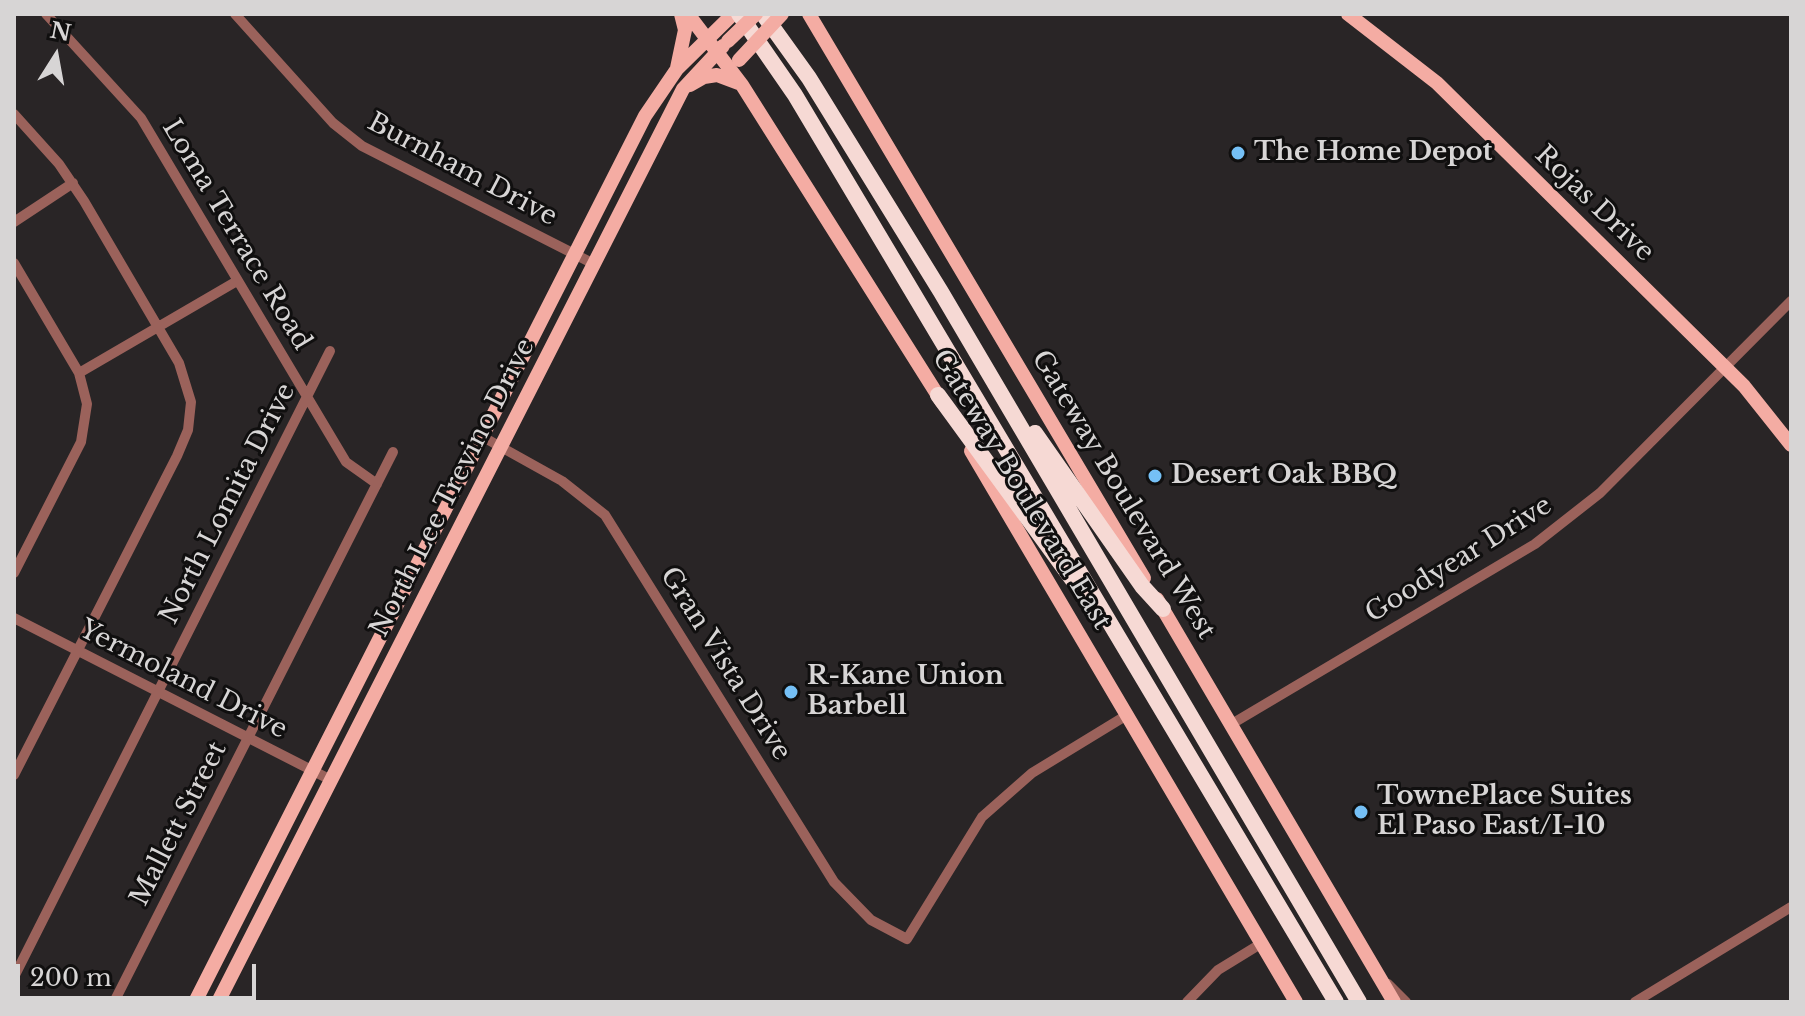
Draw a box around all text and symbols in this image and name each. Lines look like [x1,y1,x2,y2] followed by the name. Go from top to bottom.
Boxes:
[16,16,96,96] north arrow
[48,17,73,47] text: N
[362,107,562,233] street label: Burnham Drive
[155,114,317,356] street label: Loma Terrace Road
[1254,137,1493,169] place label: The Home Depot
[1528,140,1660,268] street label: Rojas Drive
[1229,144,1247,162] marker: The Home Depot
[364,334,542,642] street label: North Lee Trevino Drive
[925,345,1117,635] street label: Gateway Boulevard East
[1024,345,1222,645] street label: Gateway Boulevard West
[154,378,302,630] street label: North Lomita Drive
[1171,460,1397,492] place label: Desert Oak BBQ
[1146,467,1164,485] marker: Desert Oak BBQ
[1360,490,1558,630] street label: Goodyear Drive
[653,562,797,766] street label: Gran Vista Drive
[74,614,292,746] street label: Yermoland Drive
[807,661,1004,722] place label: R-Kane Union Barbell
[782,683,800,701] marker: R-Kane Union Barbell
[124,737,234,911] street label: Mallett Street
[1377,781,1632,842] place label: TownePlace Suites El Paso East/I-10
[1352,803,1370,821] marker: TownePlace Suites El Paso East/I-10
[20,948,260,998] scale bar
[30,963,112,992] text: 200 m

